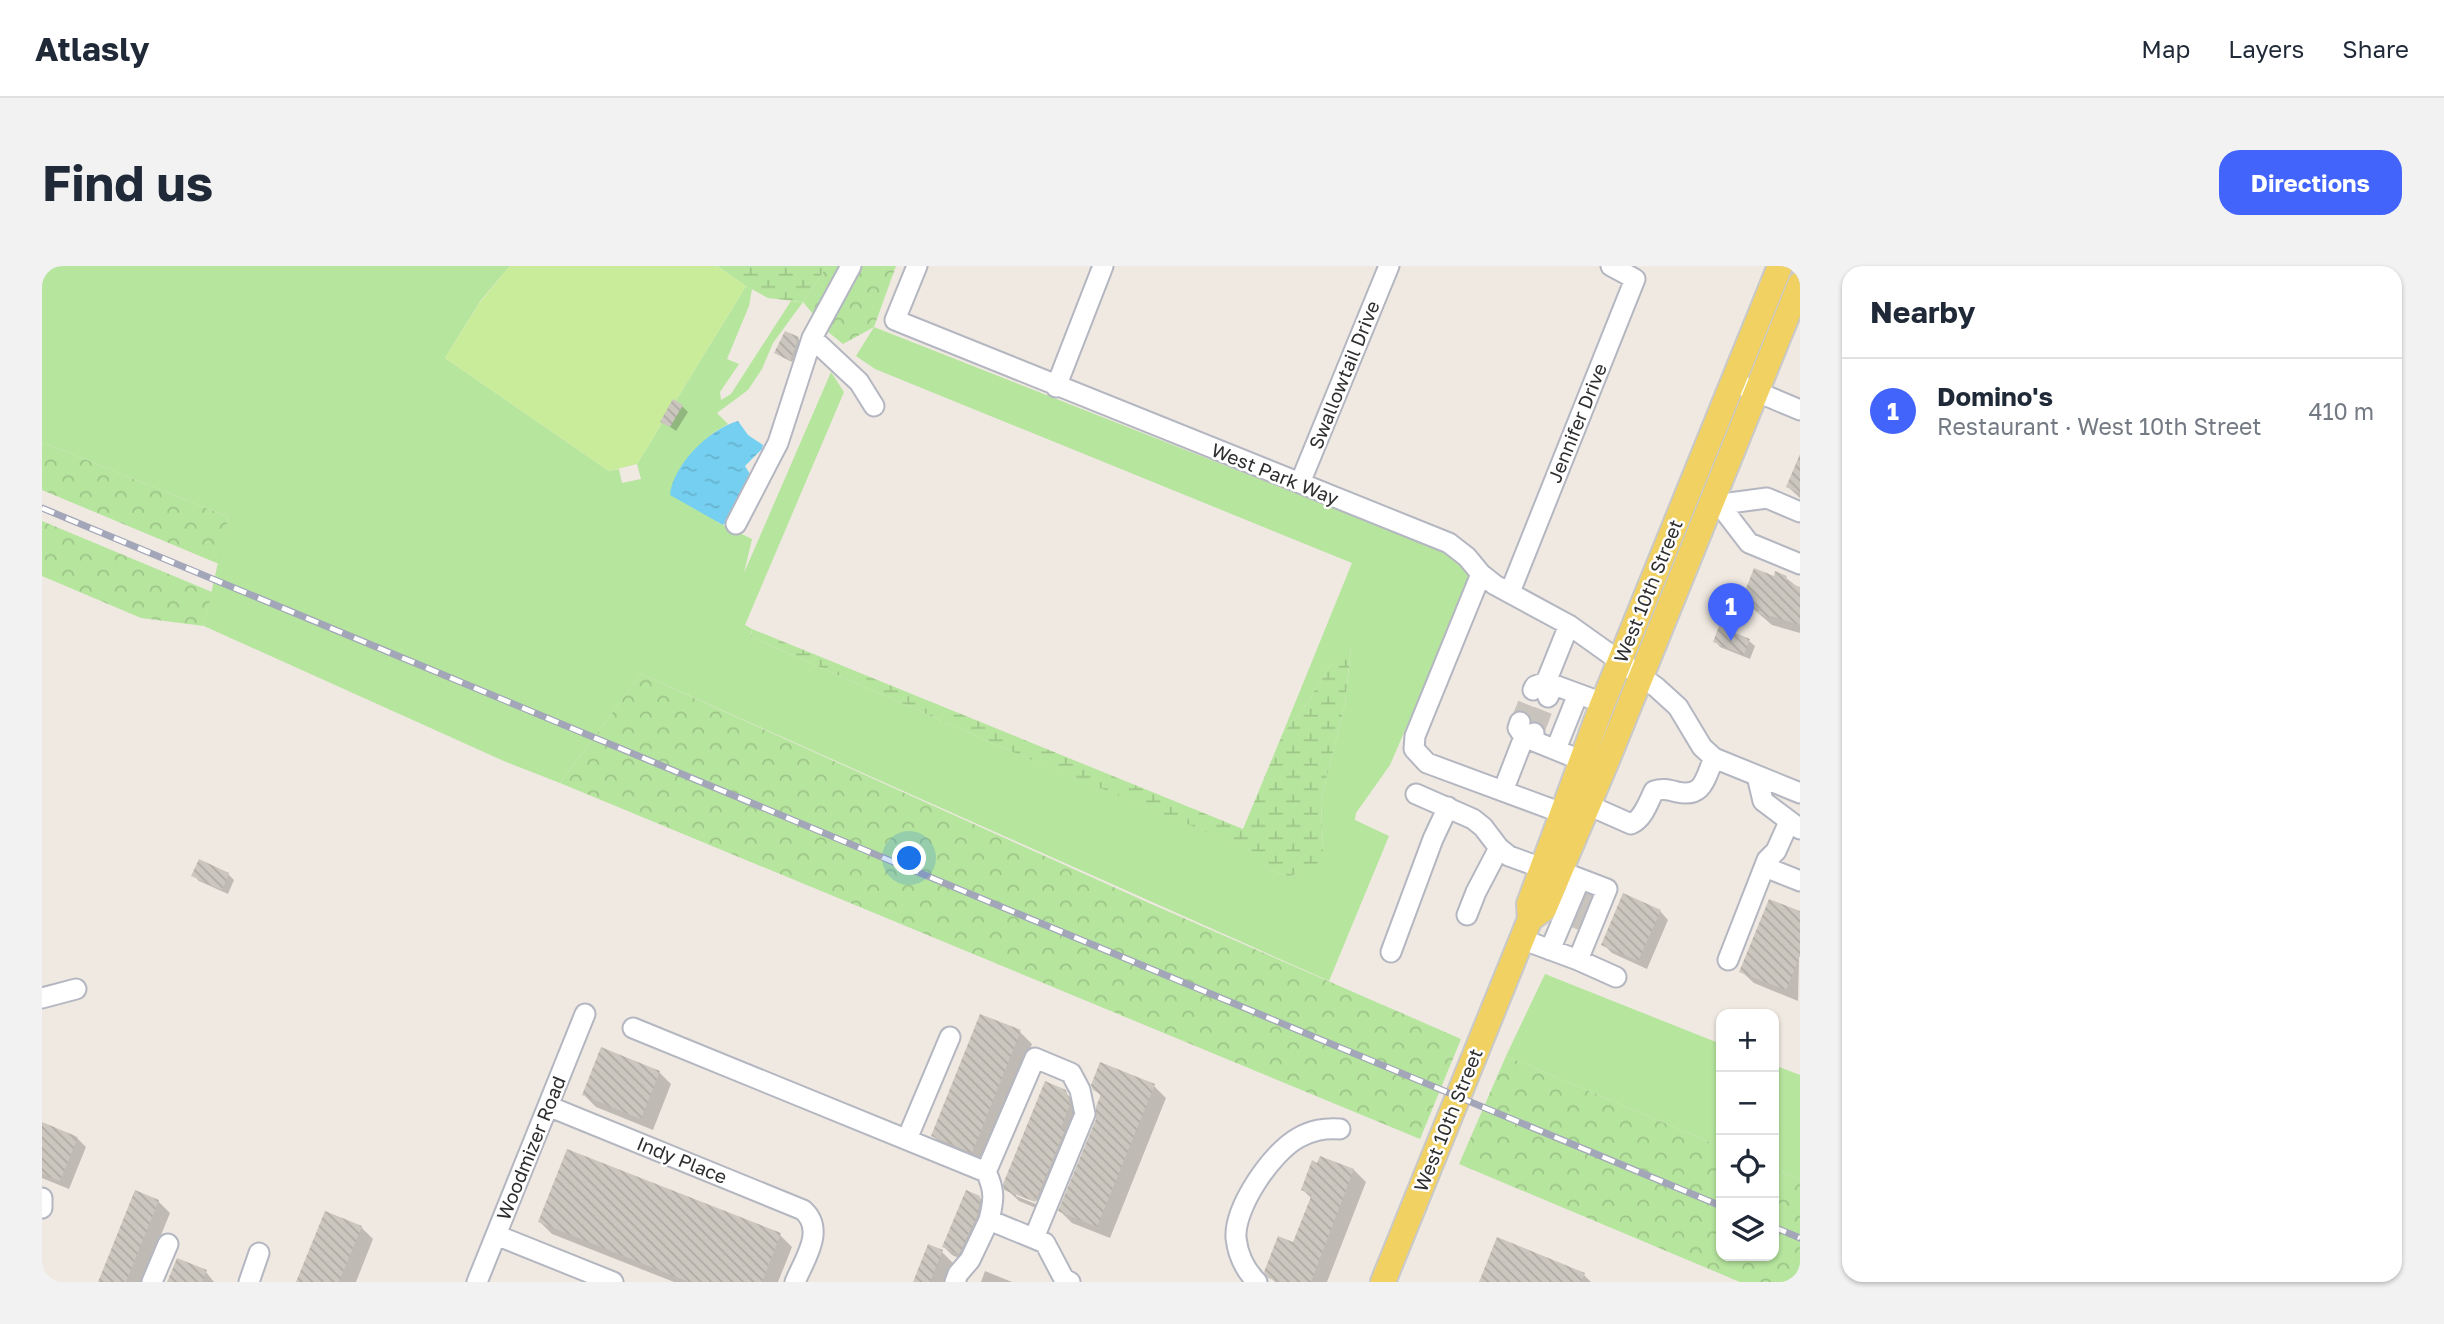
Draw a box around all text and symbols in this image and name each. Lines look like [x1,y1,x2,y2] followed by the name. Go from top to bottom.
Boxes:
[35,29,150,68] text: Atlasly
[2141,34,2190,63] text: Map
[2228,34,2304,63] text: Layers
[2342,34,2409,63] text: Share
[2219,150,2402,215] button: Directions
[42,153,213,212] text: Find us
[1870,294,1975,330] text: Nearby
[1303,297,1384,452] street label: Swallowtail Drive
[1542,360,1611,486] street label: Jennifer Drive
[1937,381,2053,412] text: Domino's
[1887,397,1899,425] text: 1
[2308,397,2374,425] text: 410 m
[1937,412,2262,440] text: Restaurant · West 10th Street
[1208,438,1343,510] street label: West Park Way
[1608,516,1687,666] street label: West 10th Street
[1708,583,1754,641] pin: 1
[892,841,926,875] your location
[1716,1009,1779,1261] map controls
[1716,1009,1779,1072] button: +
[1408,1045,1487,1195] street label: West 10th Street
[491,1072,570,1223] street label: Woodmizer Road
[1716,1072,1779,1135] button: −
[634,1131,731,1188] street label: Indy Place
[1716,1135,1779,1198] button: locate
[1716,1198,1779,1261] button: layers

